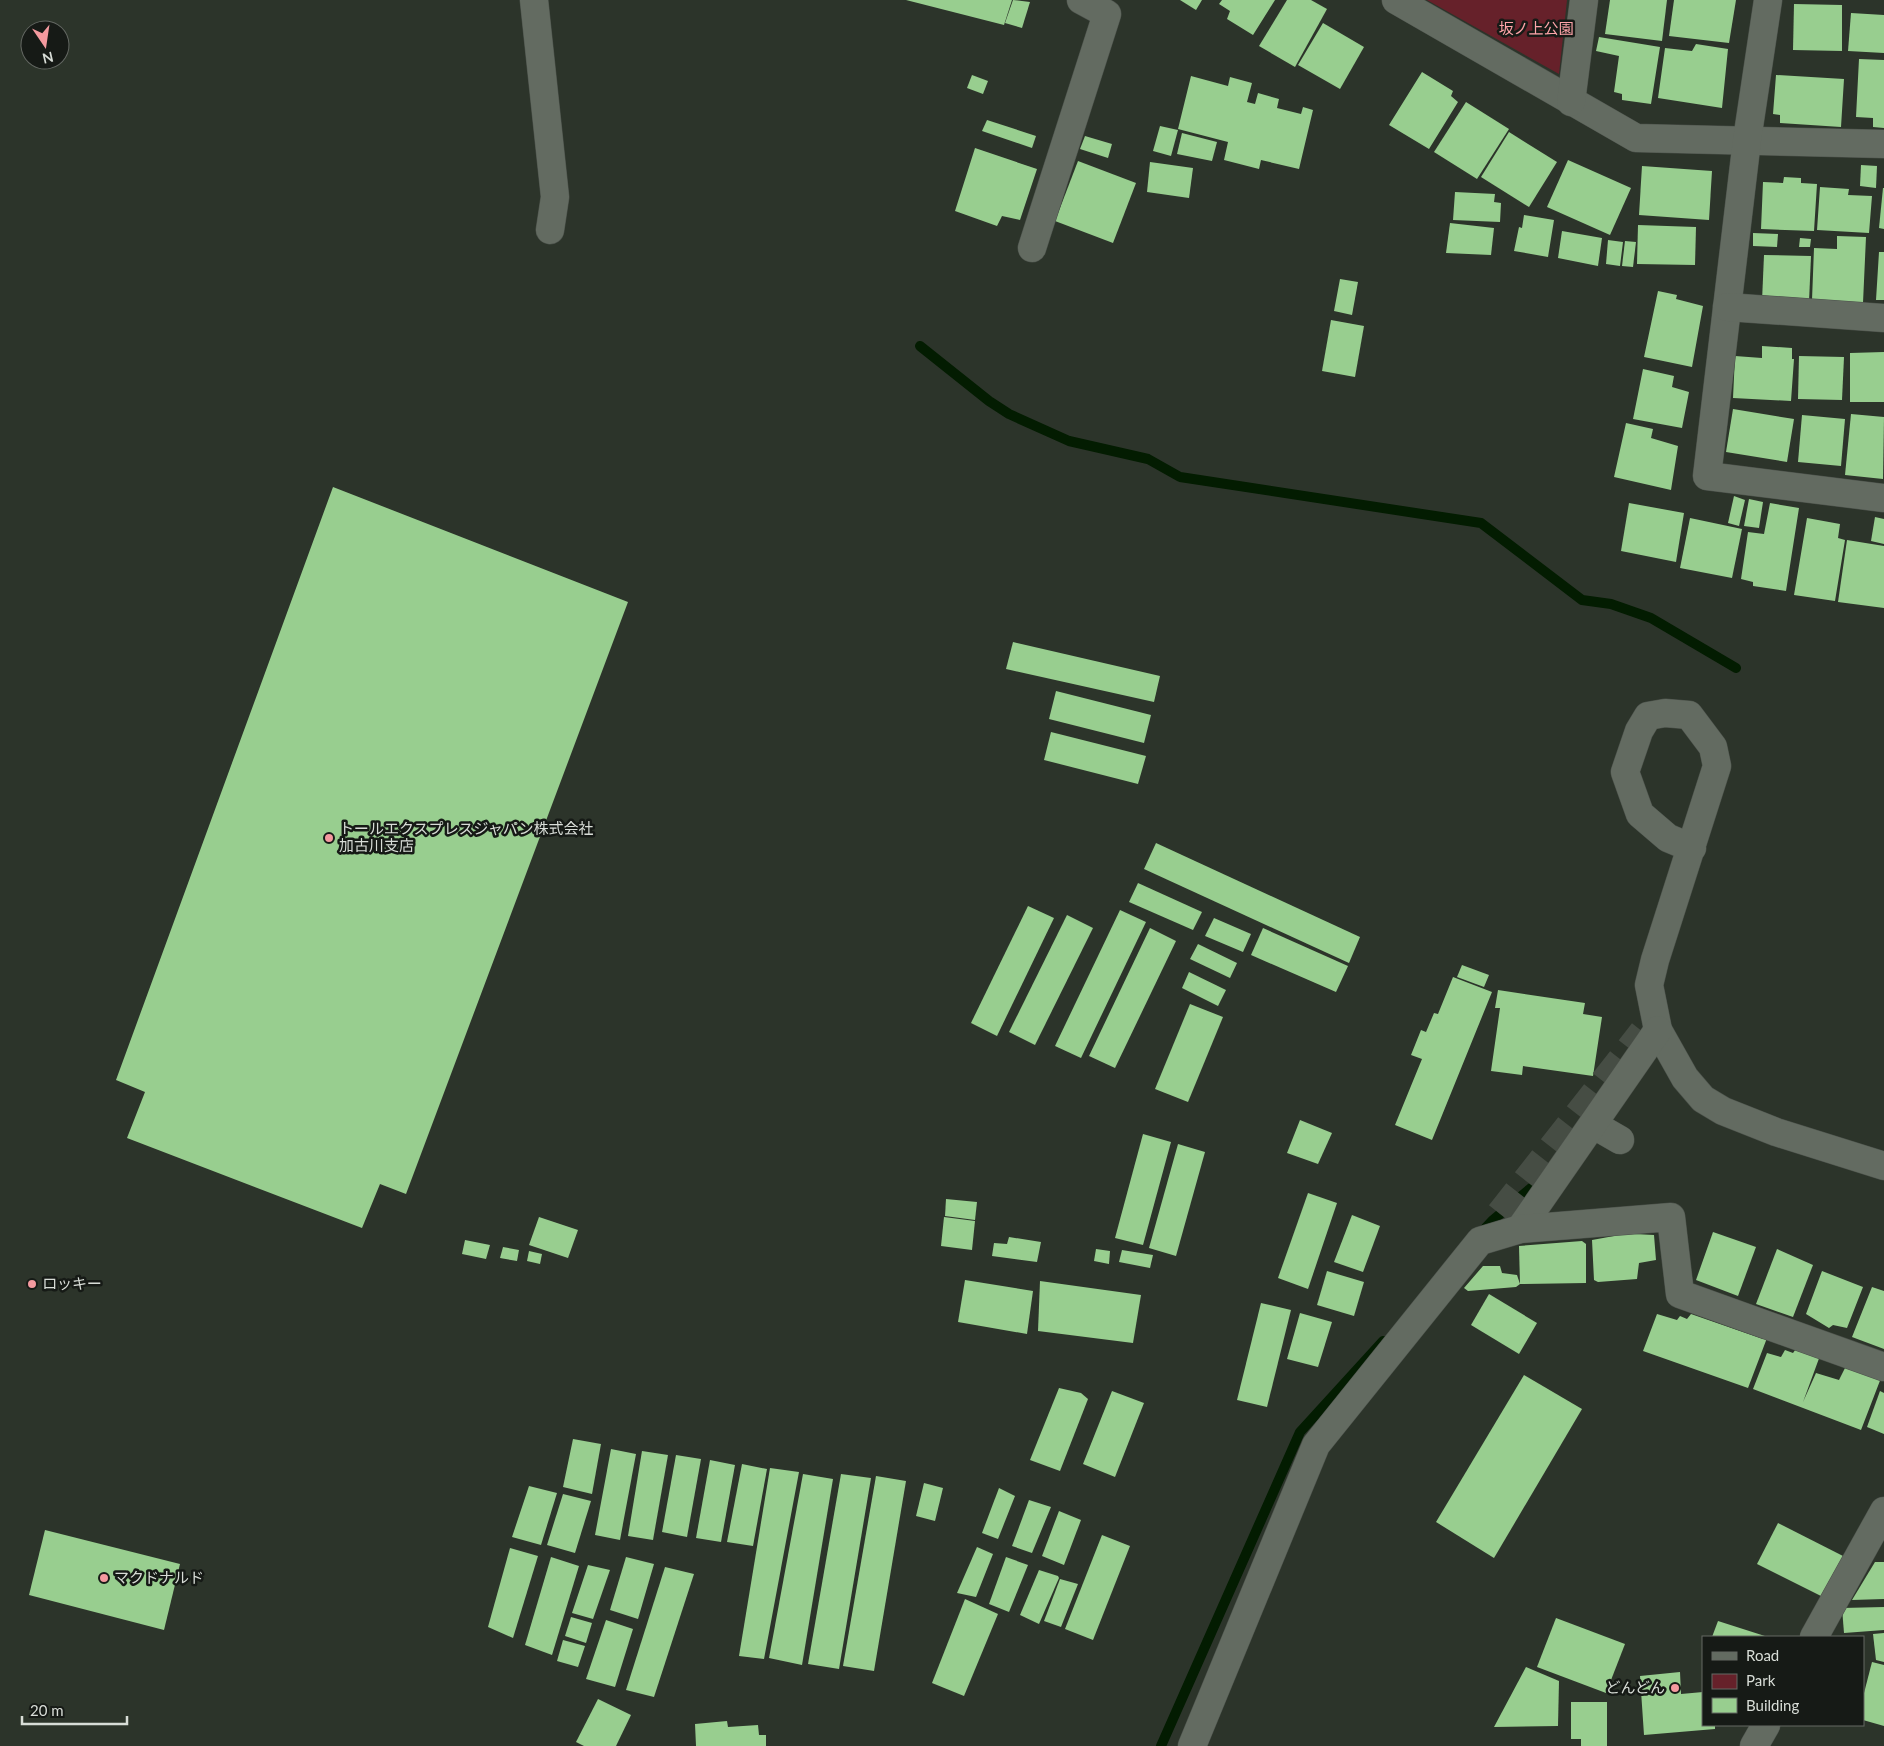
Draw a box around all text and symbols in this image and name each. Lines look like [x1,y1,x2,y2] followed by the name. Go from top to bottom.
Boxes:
[1498,19,1574,37] park label: 坂ノ上公園
[20,20,70,70] north arrow
[41,49,55,68] text: N
[339,819,594,854] place label: トールエクスプレスジャパン株式会社 加古川支店
[323,832,335,844] marker: トールエクスプレスジャパン株式会社 加古川支店
[42,1274,102,1292] place label: ロッキー
[26,1278,38,1290] marker: ロッキー
[114,1568,204,1586] place label: マクドナルド
[98,1572,110,1584] marker: マクドナルド
[1702,1636,1864,1726] legend
[1746,1646,1779,1664] text: Road
[1746,1671,1776,1689] text: Park
[1605,1678,1665,1696] place label: どんどん
[1669,1682,1681,1694] marker: どんどん
[22,1694,128,1726] scale bar
[1746,1696,1799,1714] text: Building
[30,1701,64,1719] text: 20 m

